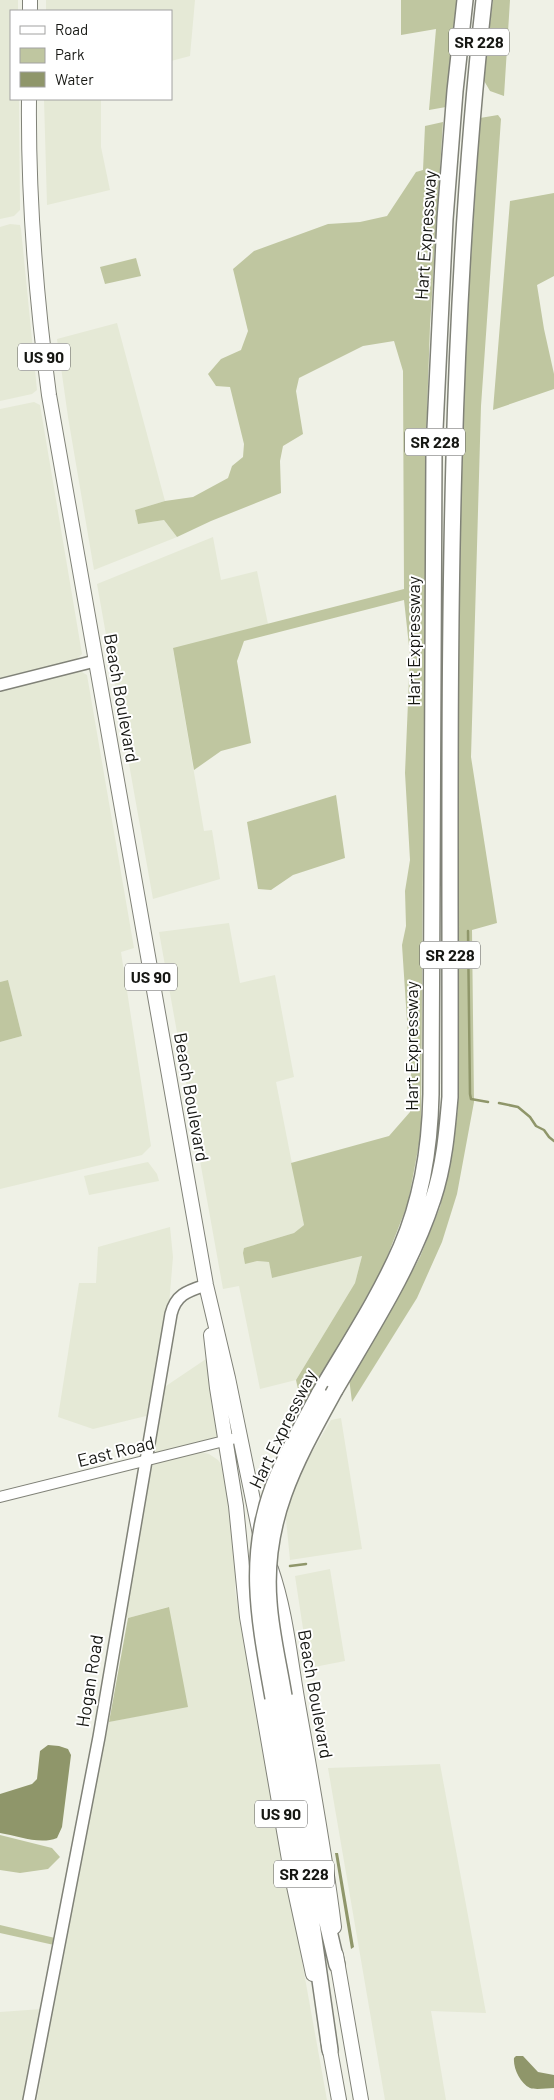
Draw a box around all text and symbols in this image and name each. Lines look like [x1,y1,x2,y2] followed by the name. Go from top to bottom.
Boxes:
[10,10,172,100] legend
[55,20,88,38] text: Road
[449,28,509,56] road number: SR 228
[55,45,85,63] text: Park
[55,70,94,88] text: Water
[409,169,441,300] street label: Hart Expressway
[18,344,70,371] road number: US 90
[405,428,465,456] road number: SR 228
[402,576,424,706] street label: Hart Expressway
[100,632,144,764] street label: Beach Boulevard
[420,942,480,968] road number: SR 228
[125,964,177,990] road number: US 90
[400,981,422,1111] street label: Hart Expressway
[170,1031,214,1163] street label: Beach Boulevard
[244,1365,320,1492] street label: Hart Expressway
[75,1431,157,1471] street label: East Road
[294,1628,338,1760] street label: Beach Boulevard
[71,1633,107,1729] street label: Hogan Road
[255,1800,307,1828] road number: US 90
[274,1860,334,1888] road number: SR 228

